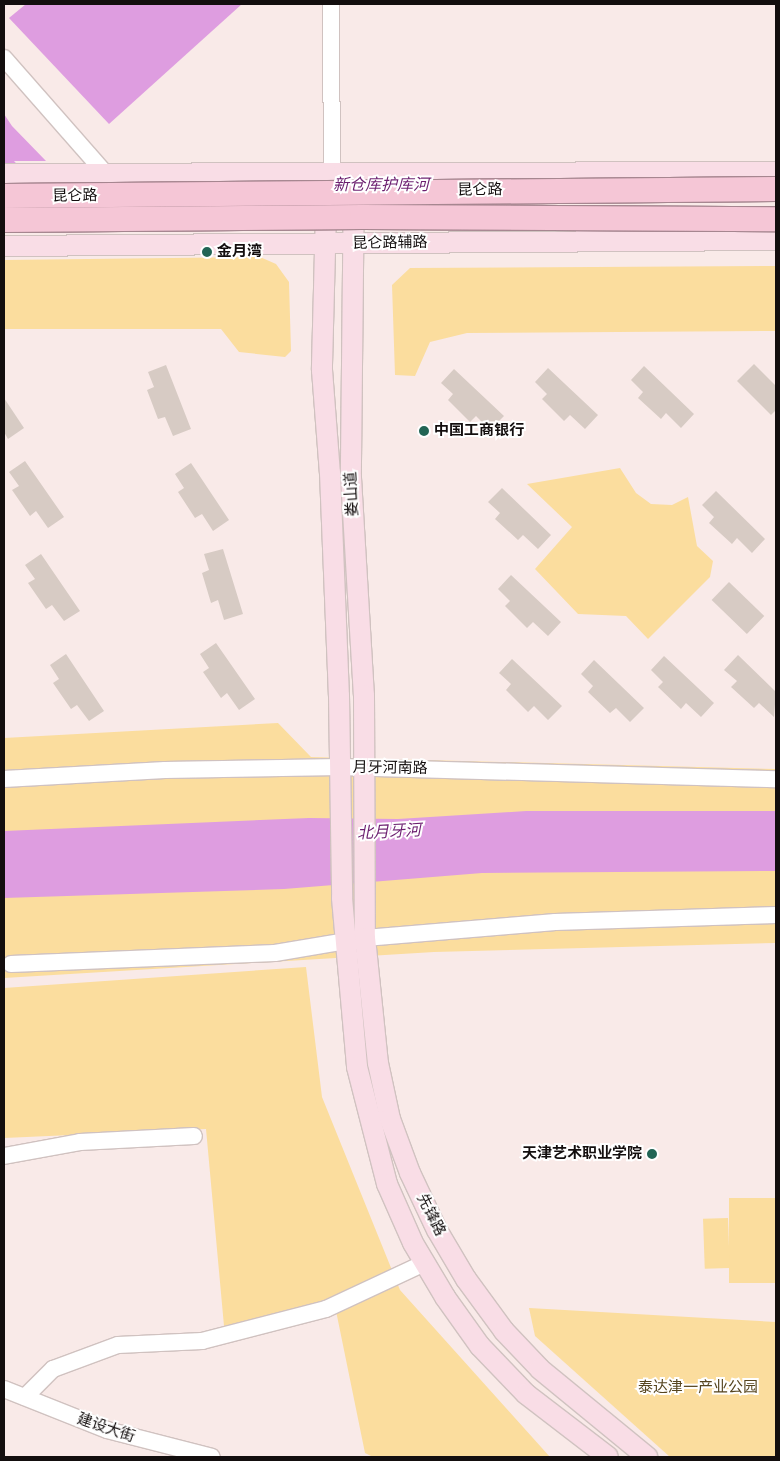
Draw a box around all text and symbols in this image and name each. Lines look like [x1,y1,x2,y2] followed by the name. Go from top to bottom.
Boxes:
[333,175,429,195] water label: 新仓库护库河
[457,181,503,199] street label: 昆仑路
[52,187,98,205] street label: 昆仑路
[352,233,428,253] street label: 昆仑路辅路
[217,243,262,261] place label: 金月湾
[201,246,213,258] marker: 金月湾
[434,422,524,440] place label: 中国工商银行
[418,425,430,437] marker: 中国工商银行
[342,471,362,517] street label: 娄山道
[352,758,428,778] street label: 月牙河南路
[357,821,421,843] water label: 北月牙河
[522,1145,642,1163] place label: 天津艺术职业学院
[646,1148,658,1160] marker: 天津艺术职业学院
[413,1191,449,1239] street label: 先锋路
[638,1379,758,1397] park label: 泰达津一产业公园
[75,1410,137,1446] street label: 建设大街

